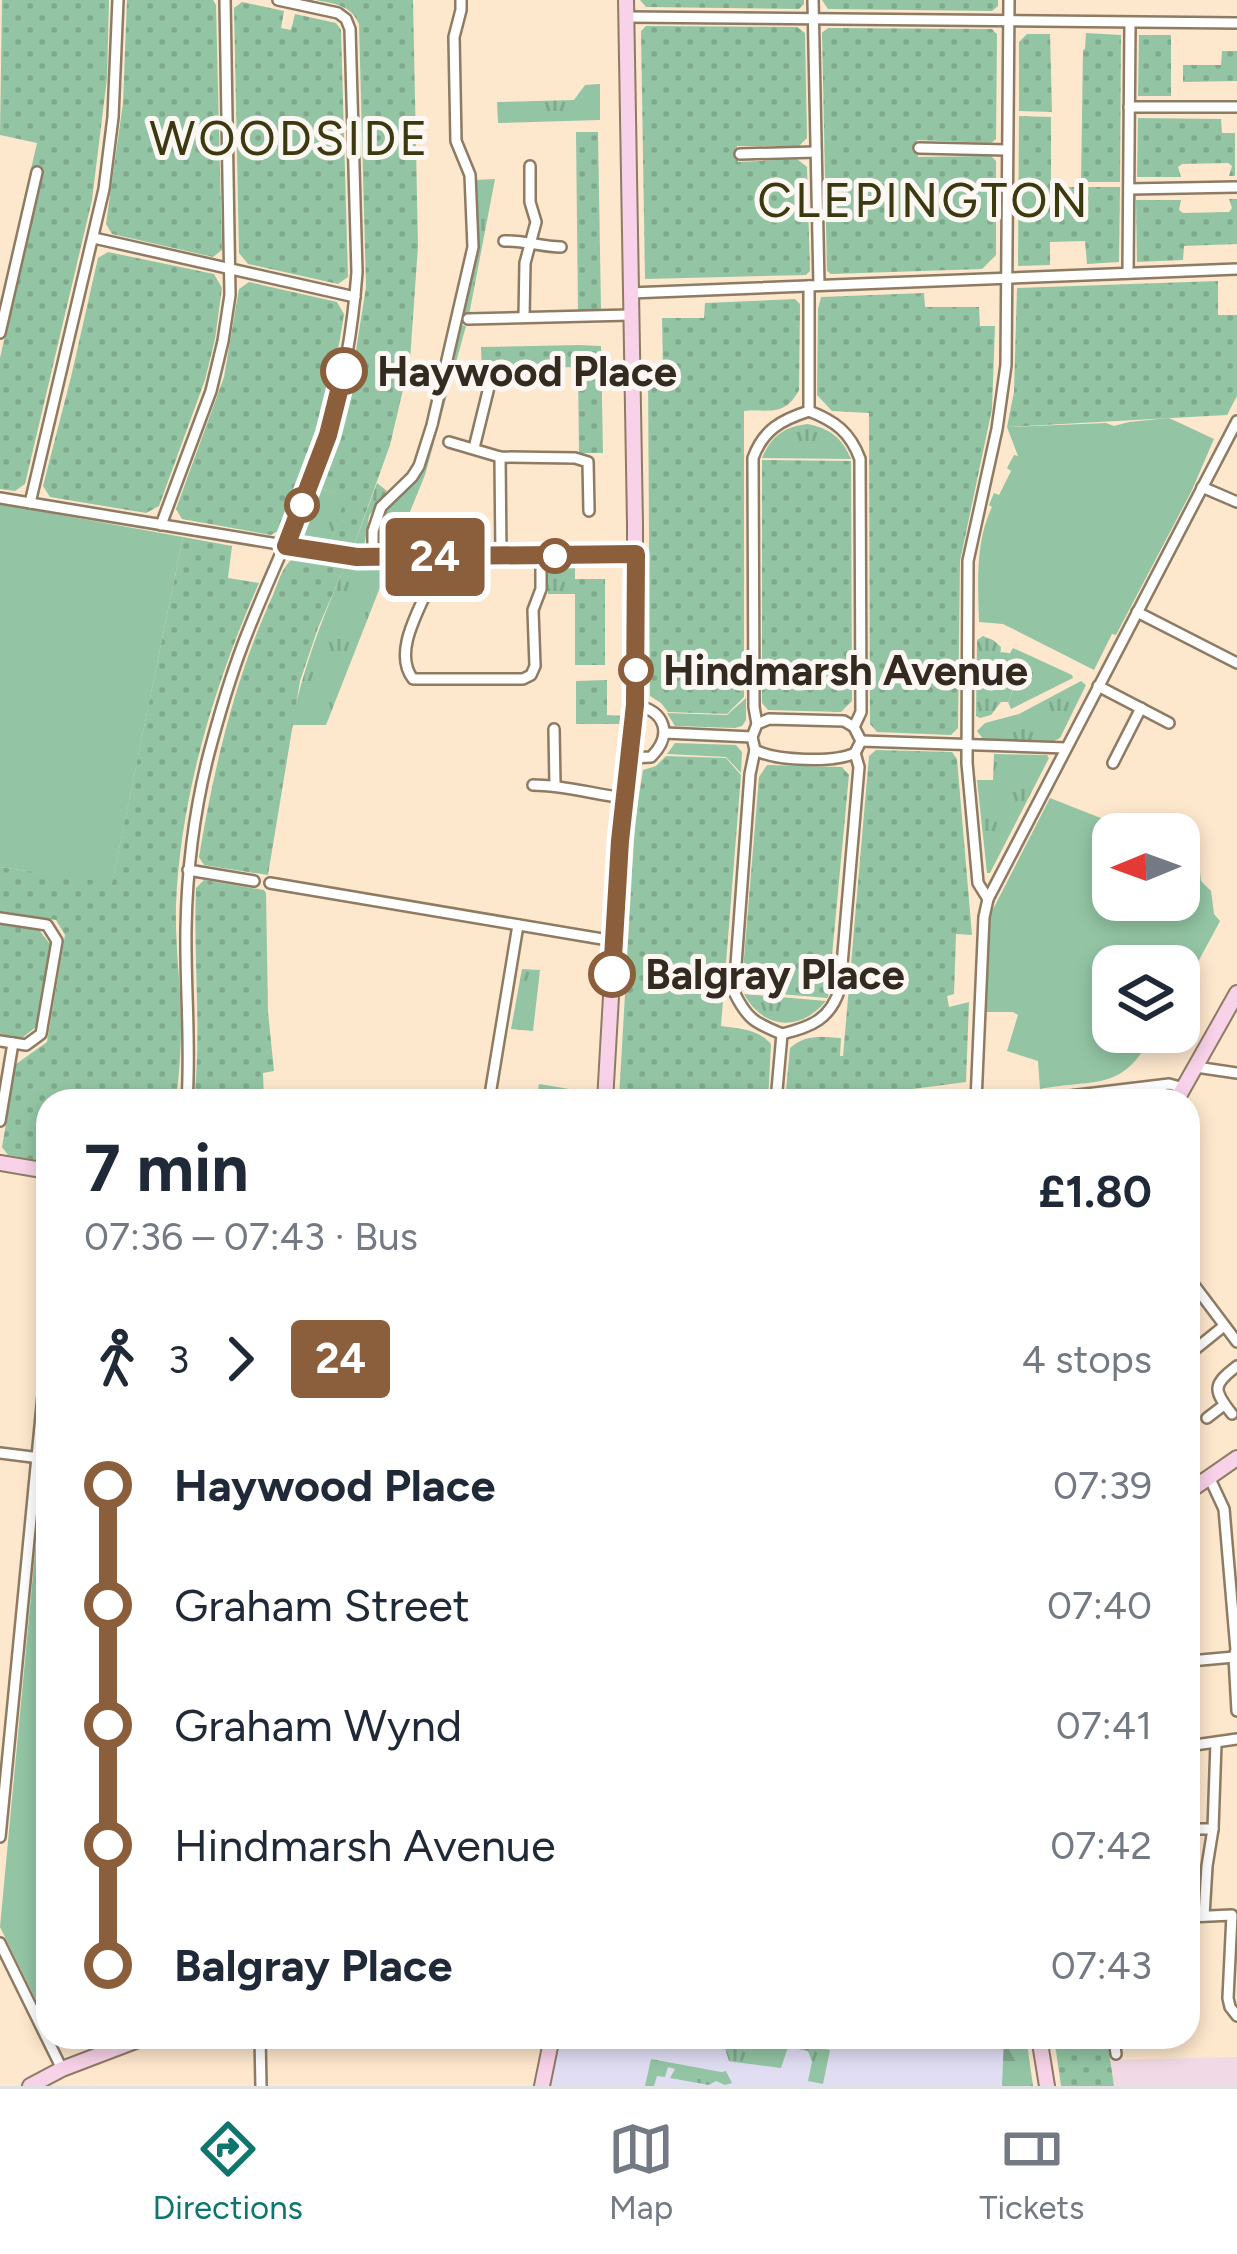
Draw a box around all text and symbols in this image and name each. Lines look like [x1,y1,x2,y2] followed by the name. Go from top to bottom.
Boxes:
[149,109,431,167] district label: WOODSIDE
[757,171,1091,229] district label: CLEPINGTON
[377,346,677,397] place label: Haywood Place
[322,349,366,393] marker: Haywood Place
[286,489,318,521] unlabelled marker
[381,518,489,596] line badge: 24
[410,531,460,582] text: 24
[539,540,571,572] unlabelled marker
[663,645,1028,696] place label: Hindmarsh Avenue
[620,654,652,686] marker: Hindmarsh Avenue
[1092,813,1200,921] north arrow
[1092,813,1200,1053] map controls
[1092,945,1200,1053] button: layers
[645,949,905,1000] place label: Balgray Place
[590,952,634,996] marker: Balgray Place
[84,1128,249,1208] text: 7 min
[1038,1164,1152,1218] text: £1.80
[84,1213,418,1260] text: 07:36 – 07:43 · Bus
[84,1326,150,1392] icon: walk
[207,1326,273,1392] icon: forward
[315,1333,366,1384] text: 24
[168,1336,189,1383] text: 3
[1021,1336,1152,1383] text: 4 stops
[174,1458,495,1512] text: Haywood Place
[1053,1462,1152,1509] text: 07:39
[174,1578,470,1632] text: Graham Street
[1047,1582,1152,1629] text: 07:40
[174,1698,462,1752] text: Graham Wynd
[1056,1702,1152,1749] text: 07:41
[174,1818,556,1872] text: Hindmarsh Avenue
[1050,1822,1152,1869] text: 07:42
[174,1938,452,1992] text: Balgray Place
[1051,1942,1152,1989] text: 07:43
[153,2116,303,2227] tab: Directions
[608,2116,674,2227] tab: Map
[979,2116,1084,2227] tab: Tickets

